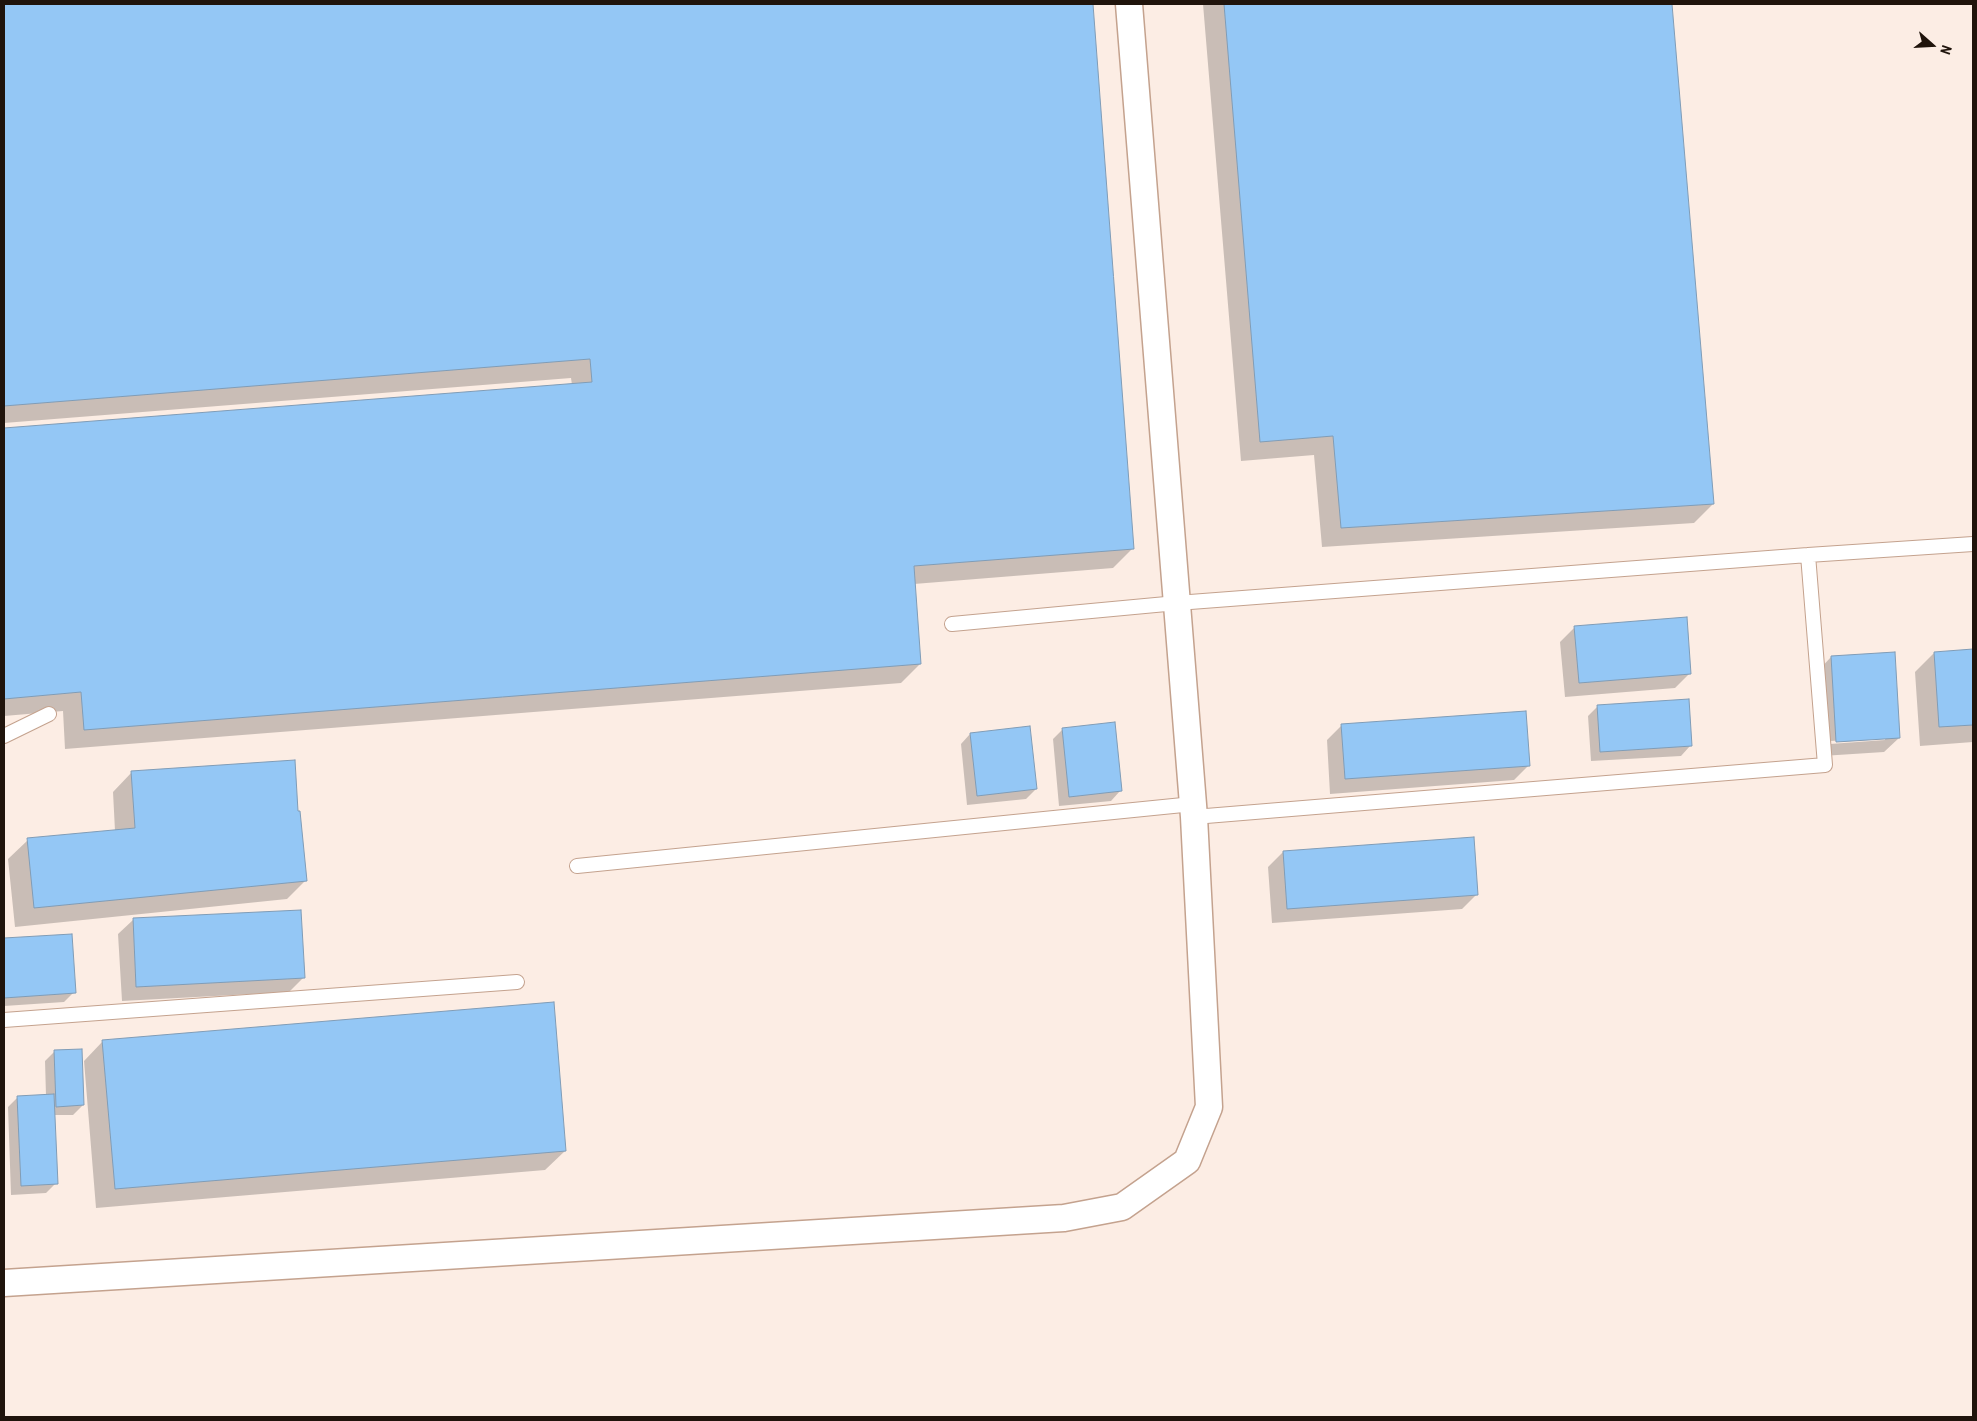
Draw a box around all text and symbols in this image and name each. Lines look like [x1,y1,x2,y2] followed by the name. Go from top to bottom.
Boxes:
[1907,20,1957,70] north arrow
[1937,43,1955,57] text: N

